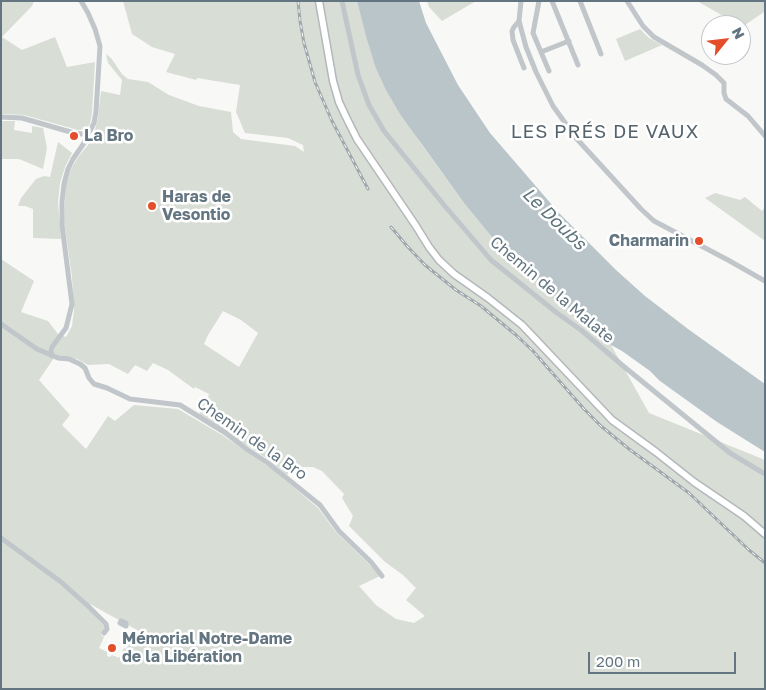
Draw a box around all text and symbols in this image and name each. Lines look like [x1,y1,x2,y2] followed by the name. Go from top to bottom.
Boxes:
[701,15,751,65] north arrow
[729,24,749,42] text: N
[509,121,701,143] district label: LES PRÉS DE VAUX
[84,126,133,146] place label: La Bro
[68,130,80,142] marker: La Bro
[518,183,590,255] water label: Le Doubs
[162,187,231,225] place label: Haras de Vesontio
[146,200,158,212] marker: Haras de Vesontio
[609,231,689,251] place label: Charmarin
[486,232,618,348] street label: Chemin de la Malate
[693,235,705,247] marker: Charmarin
[193,394,311,484] street label: Chemin de la Bro
[122,629,292,667] place label: Mémorial Notre-Dame de la Libération
[106,642,118,654] marker: Mémorial Notre-Dame de la Libération
[591,642,738,674] scale bar
[596,652,640,670] text: 200 m

